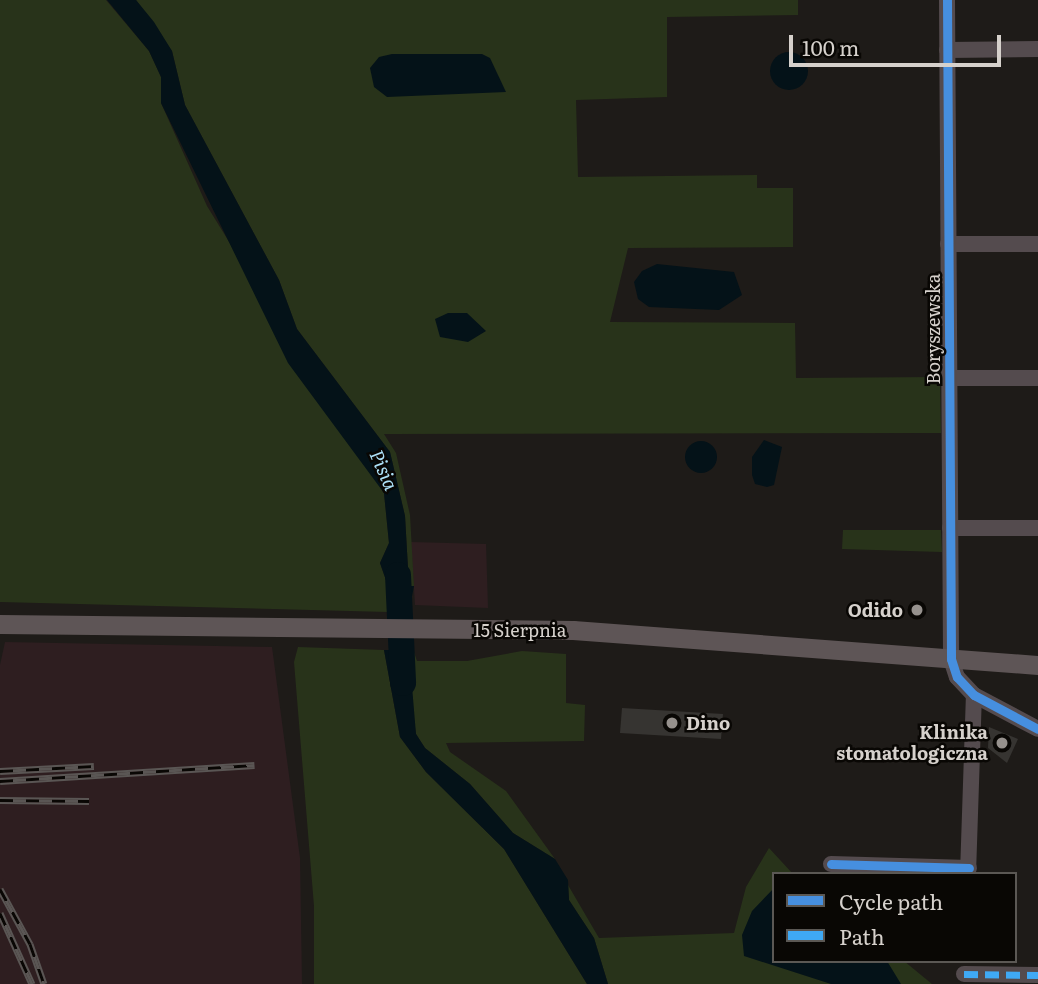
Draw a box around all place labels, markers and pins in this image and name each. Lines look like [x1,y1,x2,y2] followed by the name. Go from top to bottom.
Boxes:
[848,599,903,621] place label: Odido
[909,602,925,618] marker: Odido
[686,712,730,734] place label: Dino
[664,715,680,731] marker: Dino
[836,722,988,764] place label: Klinika stomatologiczna
[994,735,1010,751] marker: Klinika stomatologiczna

